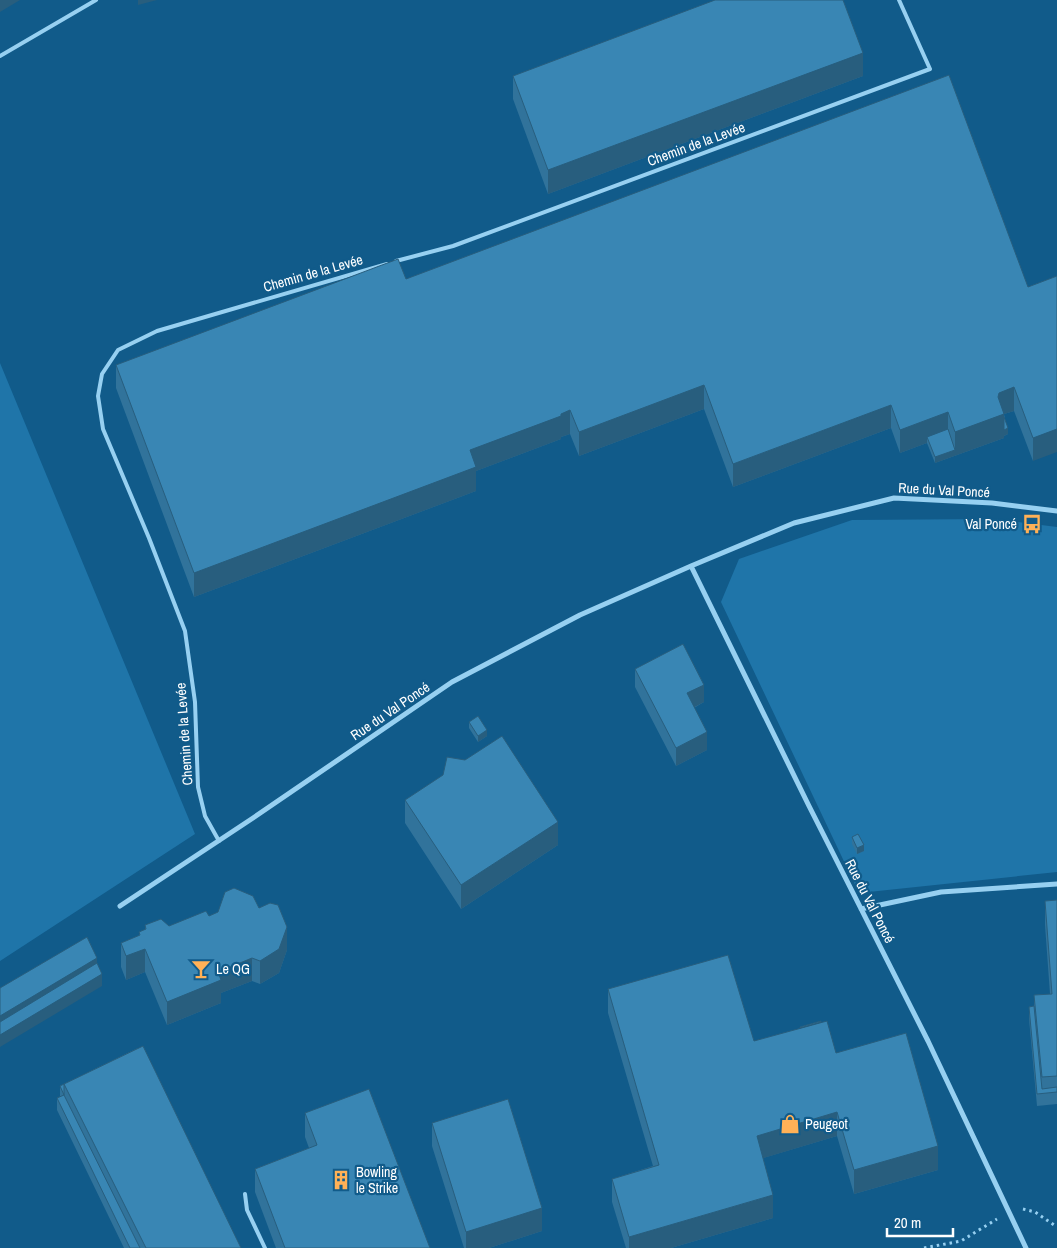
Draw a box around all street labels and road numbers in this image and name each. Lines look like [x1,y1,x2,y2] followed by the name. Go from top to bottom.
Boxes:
[645,118,747,170] street label: Chemin de la Levée
[261,250,365,296] street label: Chemin de la Levée
[898,479,990,501] street label: Rue du Val Poncé
[347,678,433,744] street label: Rue du Val Poncé
[171,682,197,786] street label: Chemin de la Levée
[841,856,899,946] street label: Rue du Val Poncé

